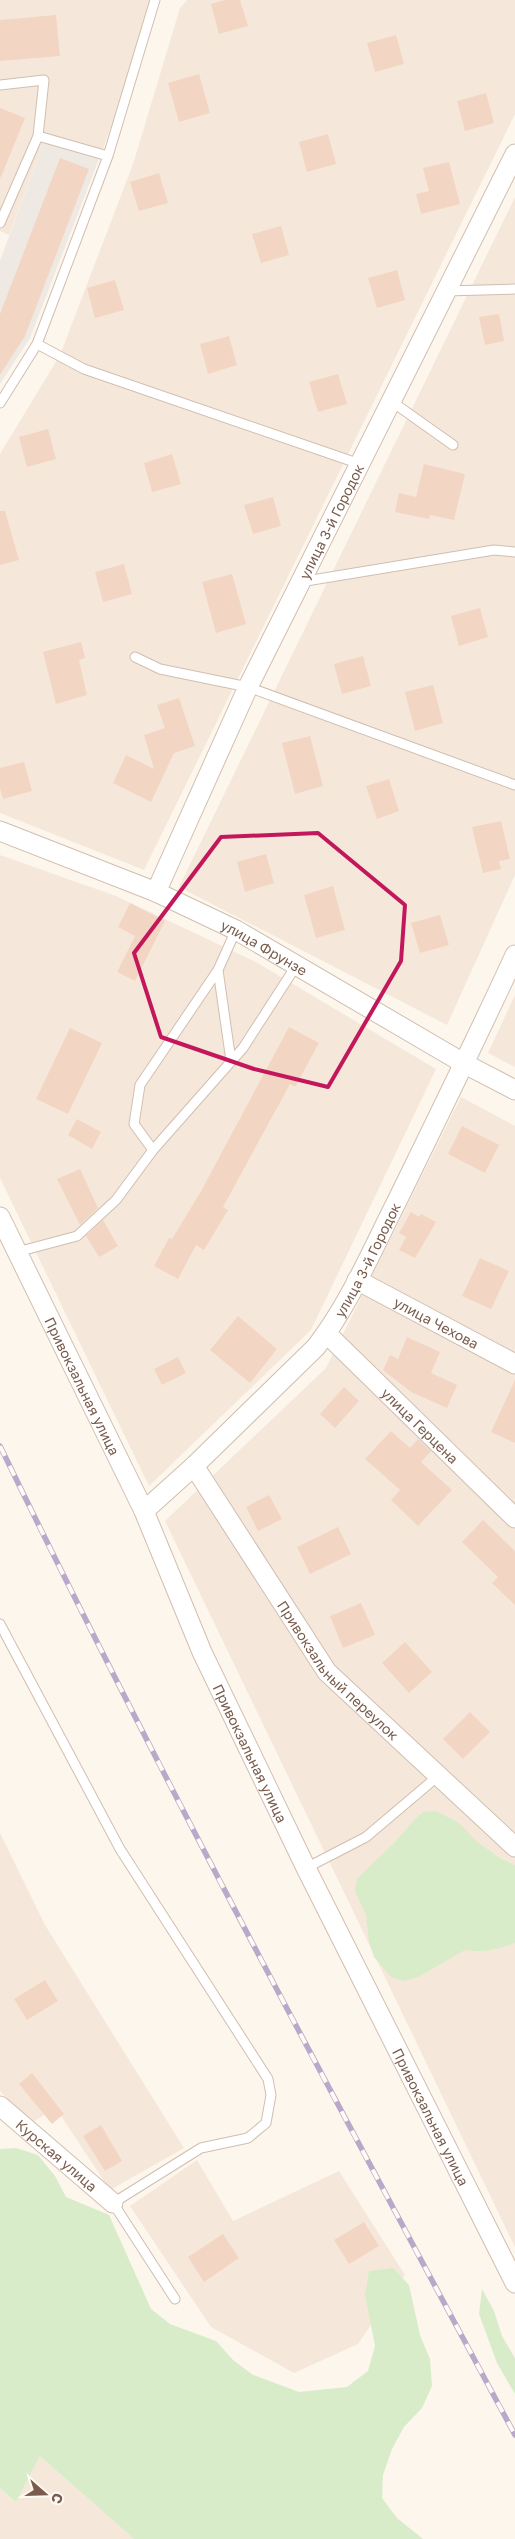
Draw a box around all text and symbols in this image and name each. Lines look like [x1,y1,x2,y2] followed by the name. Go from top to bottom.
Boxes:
[295,461,367,582] street label: улица 3-й Городок
[218,916,311,978] street label: улица Фрунзе
[330,1199,403,1320] street label: улица 3-й Городок
[391,1293,482,1352] street label: улица Чехова
[42,1314,124,1458] street label: Привокзальная улица
[378,1384,462,1467] street label: улица Герцена
[275,1597,402,1743] street label: Привокзальный переулок
[210,1681,291,1825] street label: Привокзальная улица
[390,2045,473,2188] street label: Привокзальная улица
[13,2115,101,2194] street label: Курская улица
[20,2469,70,2519] north arrow
[48,2491,67,2506] text: С

